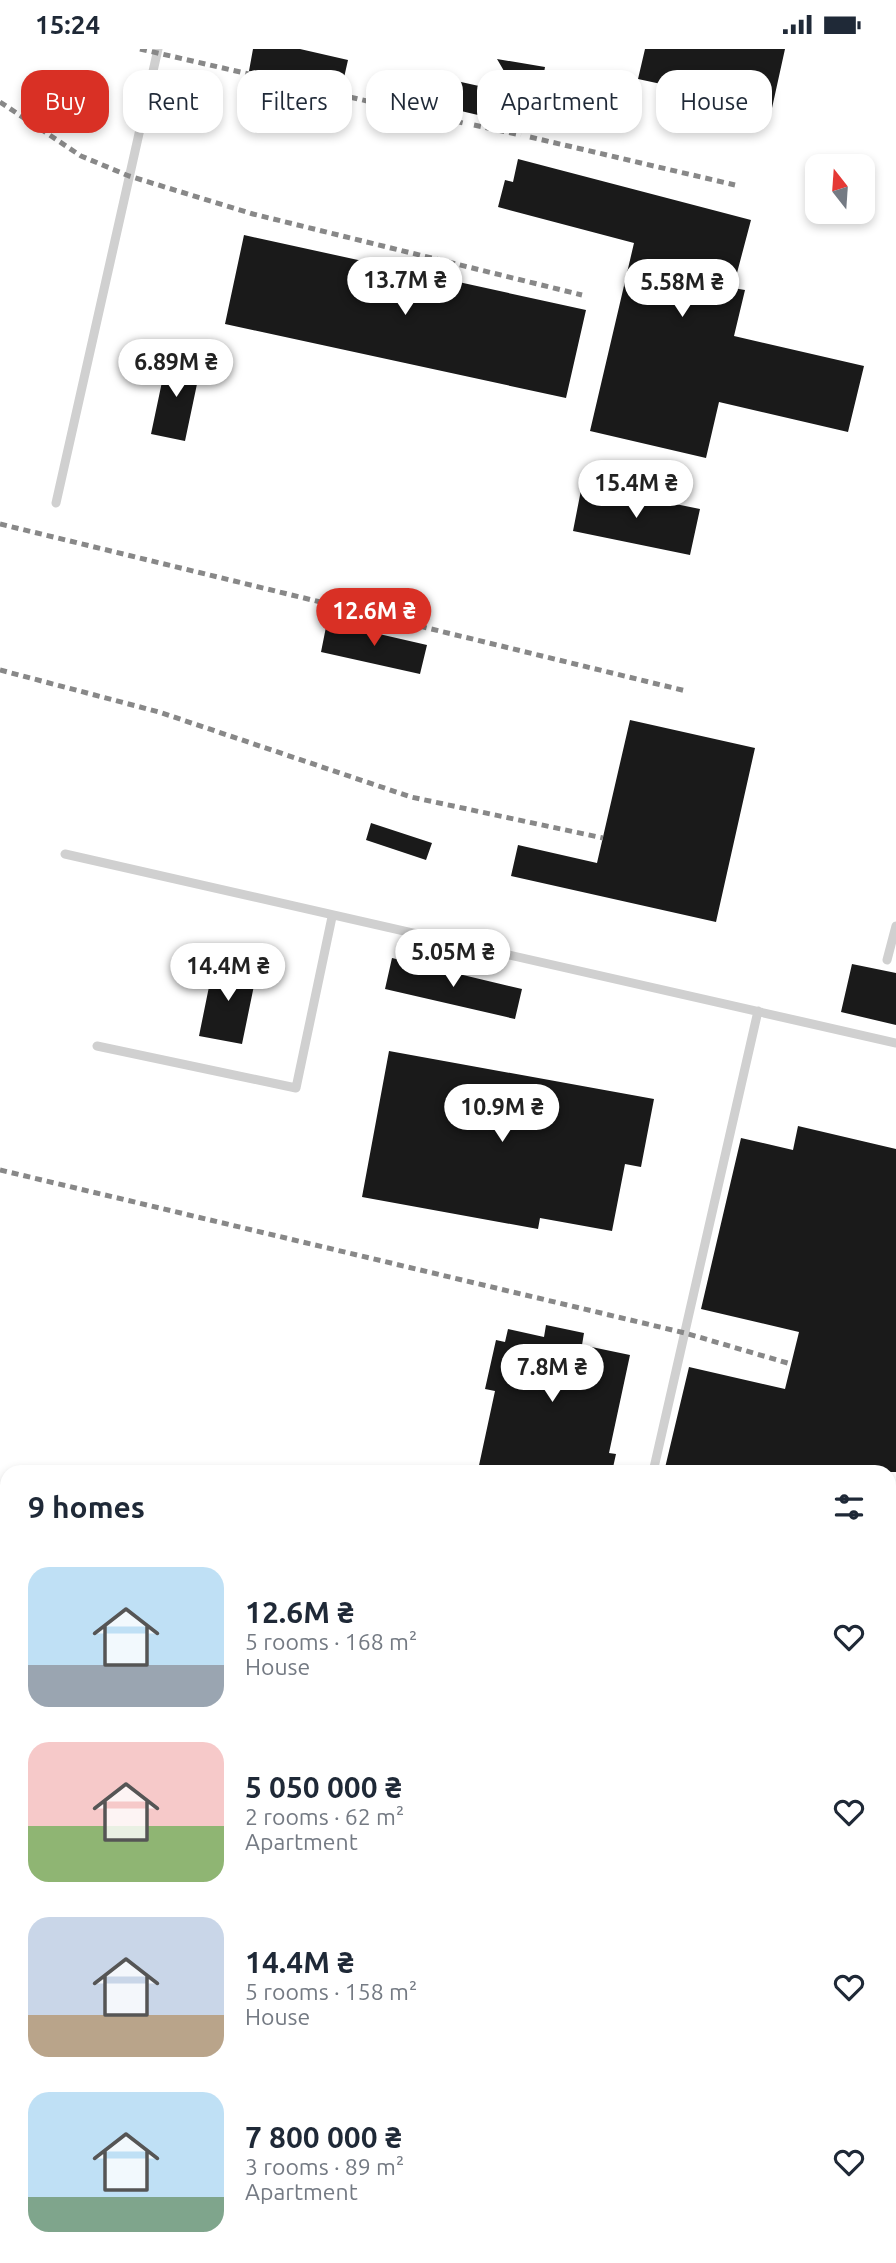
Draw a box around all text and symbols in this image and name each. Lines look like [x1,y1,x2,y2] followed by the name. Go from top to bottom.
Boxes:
[35,10,100,39] text: 15:24
[21,70,109,133] chip: Buy
[123,70,223,133] chip: Rent
[237,70,352,133] chip: Filters
[366,70,463,133] chip: New
[477,70,642,133] chip: Apartment
[656,70,772,133] chip: House
[805,154,875,224] north arrow
[805,154,875,224] map controls
[340,257,470,317] pin: 13.7M ₴
[617,259,747,319] pin: 5.58M ₴
[363,267,447,292] text: 13.7M ₴
[640,269,724,294] text: 5.58M ₴
[111,339,241,399] pin: 6.89M ₴
[134,349,218,374] text: 6.89M ₴
[571,461,701,520] pin: 15.4M ₴
[594,470,678,495] text: 15.4M ₴
[309,589,439,648] pin: 12.6M ₴
[332,598,416,623] text: 12.6M ₴
[388,929,518,989] pin: 5.05M ₴
[411,939,495,964] text: 5.05M ₴
[163,943,293,1003] pin: 14.4M ₴
[186,953,270,978] text: 14.4M ₴
[437,1085,567,1144] pin: 10.9M ₴
[460,1094,544,1119] text: 10.9M ₴
[495,1345,609,1404] pin: 7.8M ₴
[517,1354,587,1379] text: 7.8M ₴
[830,1488,868,1526] icon: filters
[28,1490,145,1524] text: 9 homes
[84,1595,168,1679] icon: home
[245,1595,354,1629] text: 12.6M ₴
[830,1618,868,1656] icon: heart
[245,1629,417,1654] text: 5 rooms · 168 m²
[245,1654,310,1679] text: House
[84,1770,168,1854] icon: home
[245,1770,402,1804] text: 5 050 000 ₴
[830,1793,868,1831] icon: heart
[245,1804,404,1829] text: 2 rooms · 62 m²
[245,1829,358,1854] text: Apartment
[84,1945,168,2029] icon: home
[245,1945,354,1979] text: 14.4M ₴
[830,1968,868,2006] icon: heart
[245,1979,417,2004] text: 5 rooms · 158 m²
[245,2004,310,2029] text: House
[84,2120,168,2204] icon: home
[245,2120,402,2154] text: 7 800 000 ₴
[830,2143,868,2181] icon: heart
[245,2154,404,2179] text: 3 rooms · 89 m²
[245,2179,358,2204] text: Apartment

